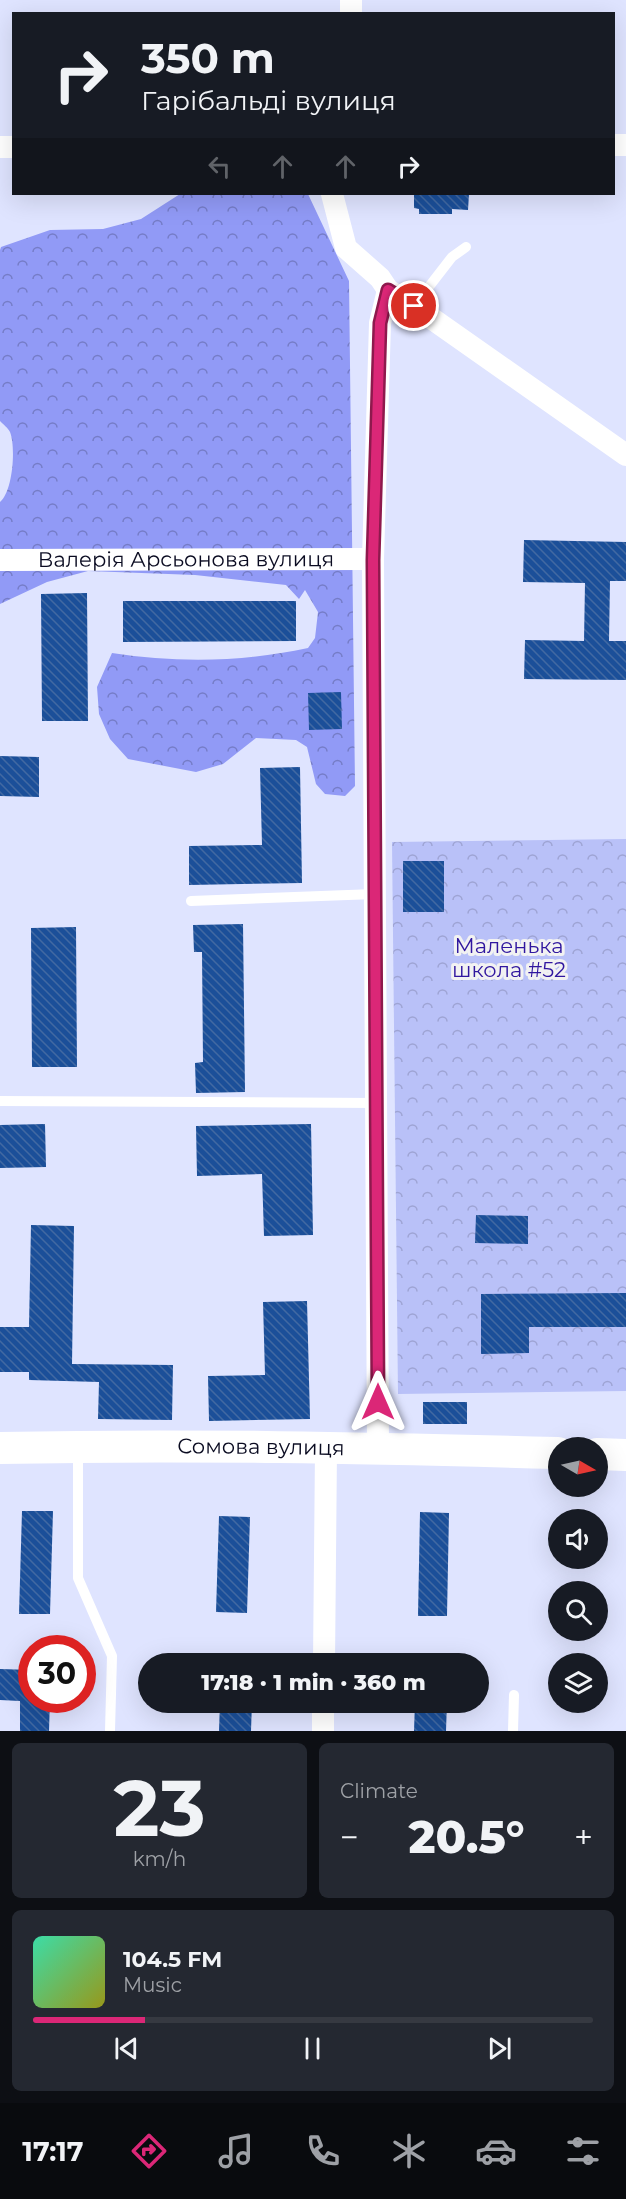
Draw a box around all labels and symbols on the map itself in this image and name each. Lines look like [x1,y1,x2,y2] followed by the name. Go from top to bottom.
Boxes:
[388,280,439,331] pin
[38,546,334,572] street label: Валерія Арсьонова вулиця
[452,933,566,982] park label: Маленька школа #52
[346,1370,410,1434] position arrow
[177,1433,345,1460] street label: Сомова вулиця
[548,1437,608,1497] north arrow
[18,1635,96,1713] speed limit sign: 30

